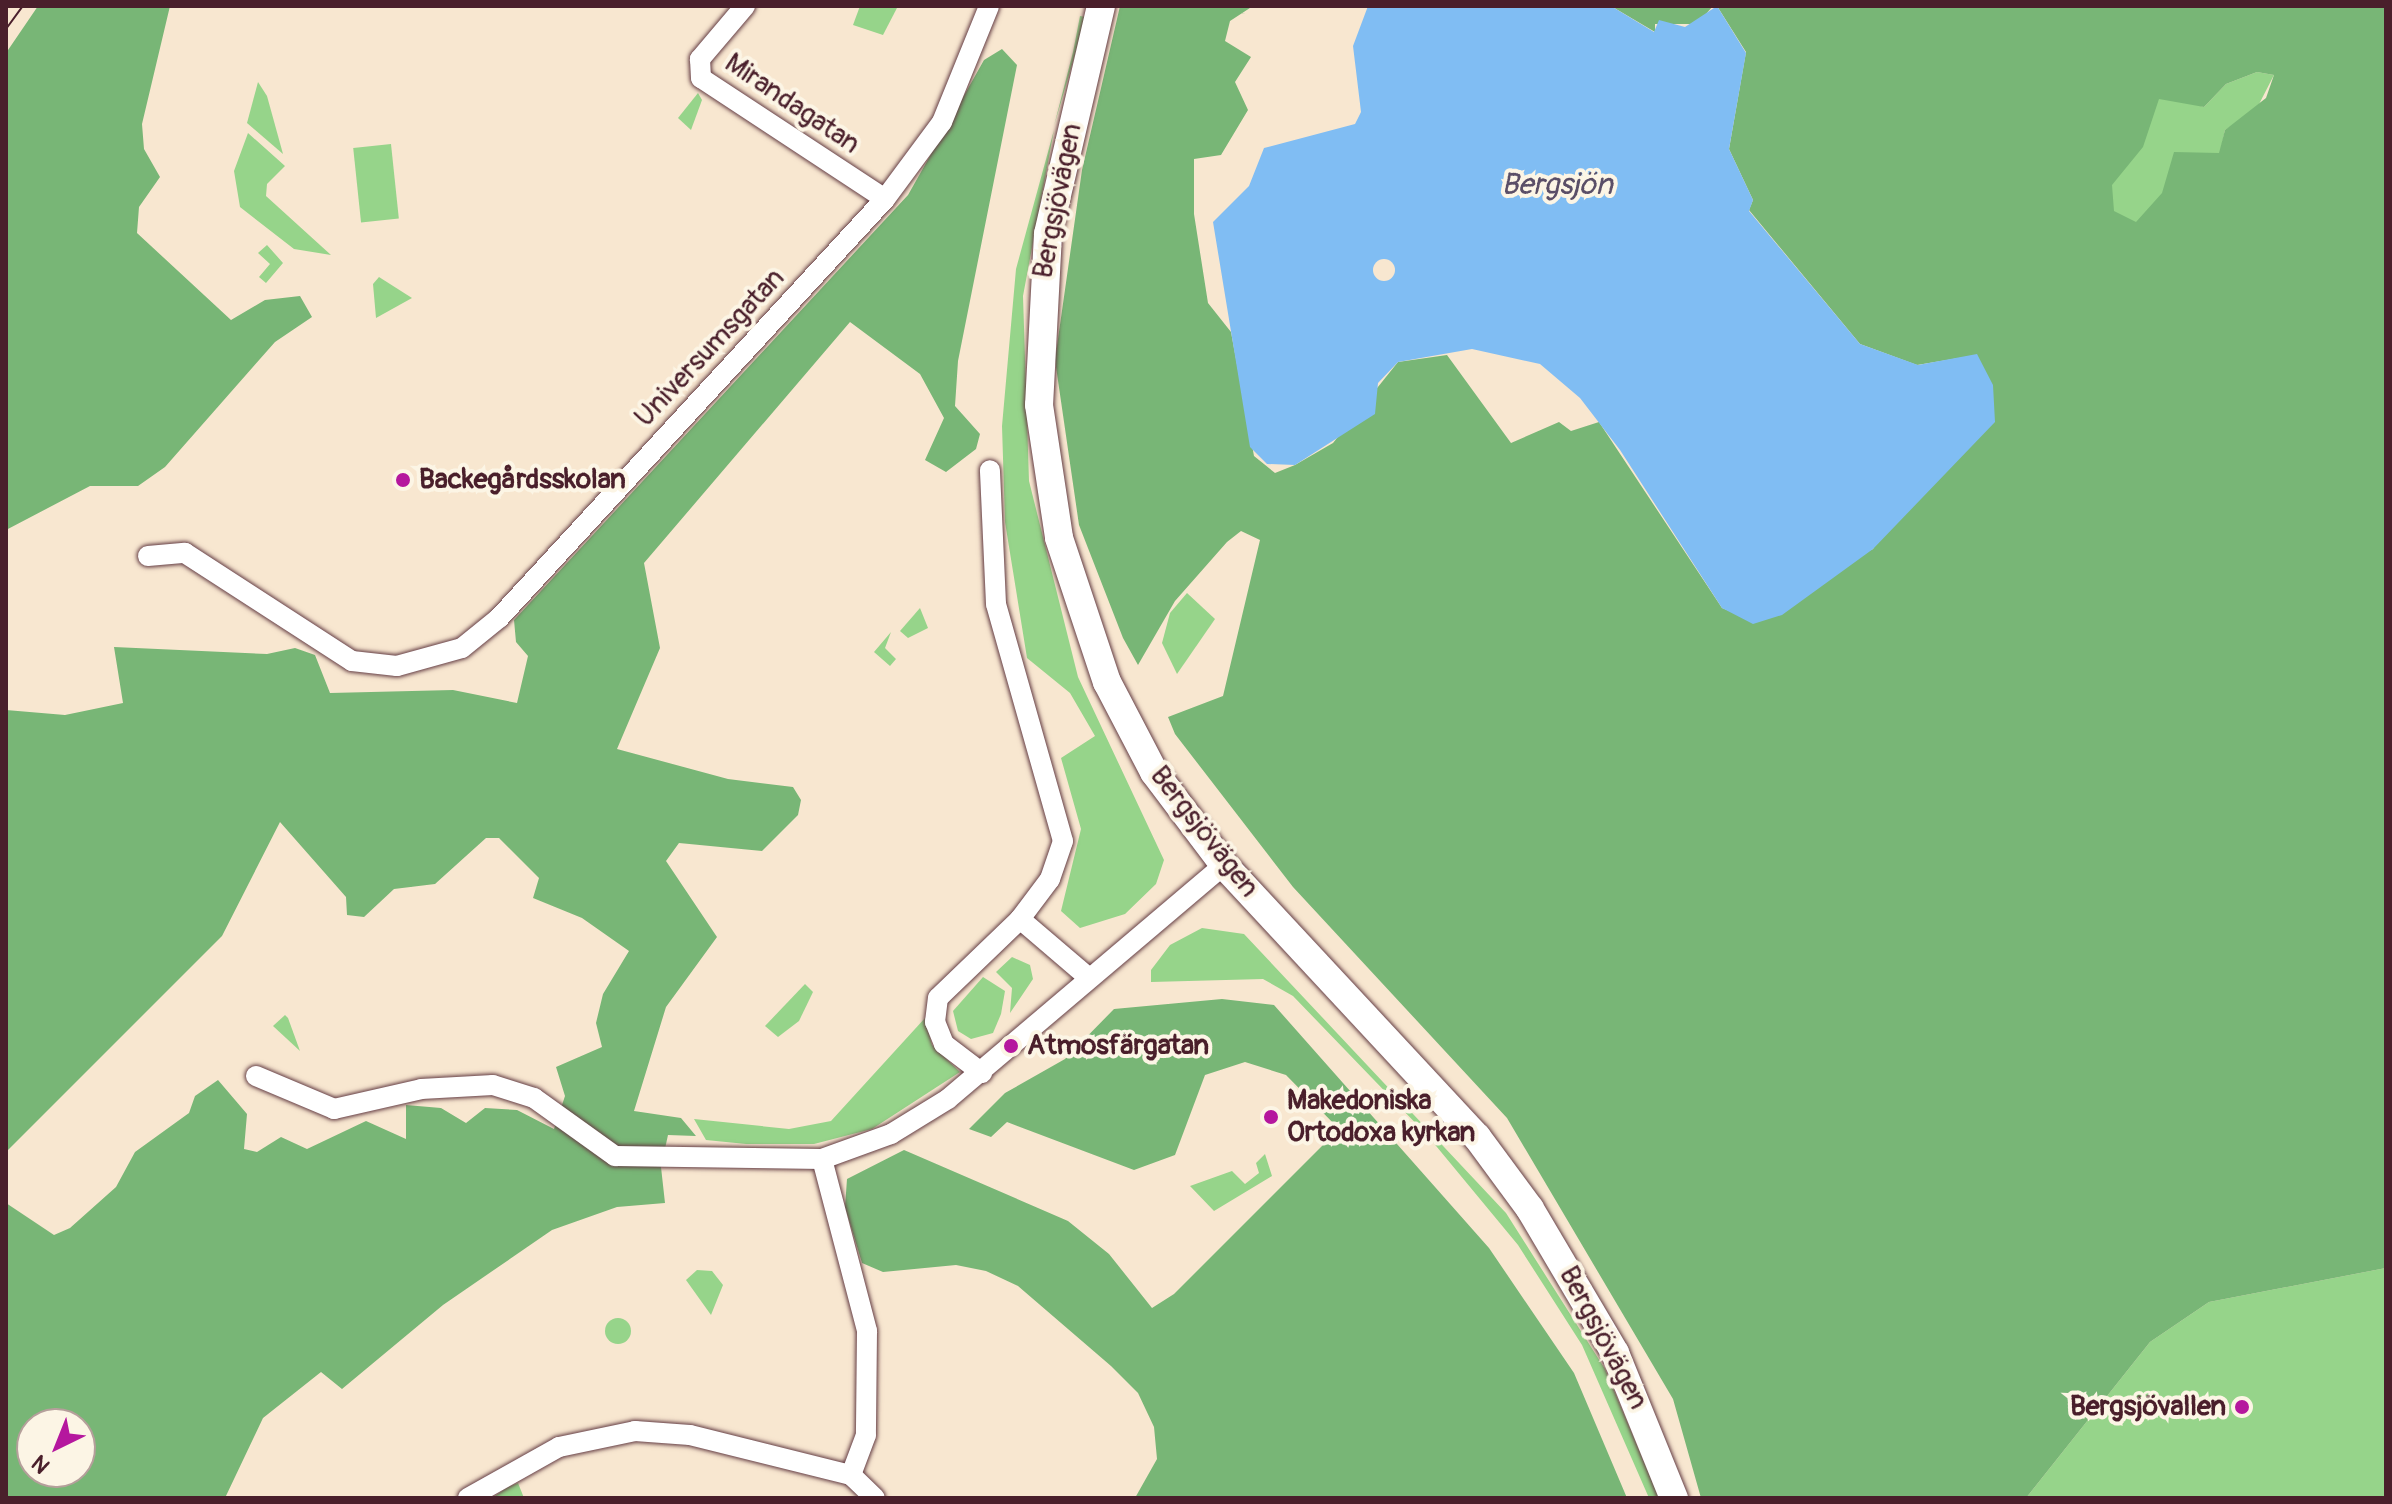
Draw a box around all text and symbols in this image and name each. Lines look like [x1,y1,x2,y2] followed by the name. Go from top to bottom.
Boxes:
[718,47,866,161] street label: Mirandagatan
[1027,121,1089,281] street label: Bergsjövägen
[1501,167,1613,203] water label: Bergsjön
[628,262,792,434] street label: Universumsgatan
[419,463,626,497] place label: Backegårdsskolan
[394,471,412,489] marker: Backegårdsskolan
[1142,760,1266,904] street label: Bergsjövägen
[1027,1029,1209,1063] place label: Atmosfärgatan
[1002,1037,1020,1055] marker: Atmosfärgatan
[1287,1084,1475,1150] place label: Makedoniska Ortodoxa kyrkan
[1262,1108,1280,1126] marker: Makedoniska Ortodoxa kyrkan
[1551,1261,1655,1415] street label: Bergsjövägen
[2070,1390,2226,1424] place label: Bergsjövallen
[2233,1398,2251,1416] marker: Bergsjövallen
[16,1408,96,1488] north arrow
[26,1449,56,1479] text: N

